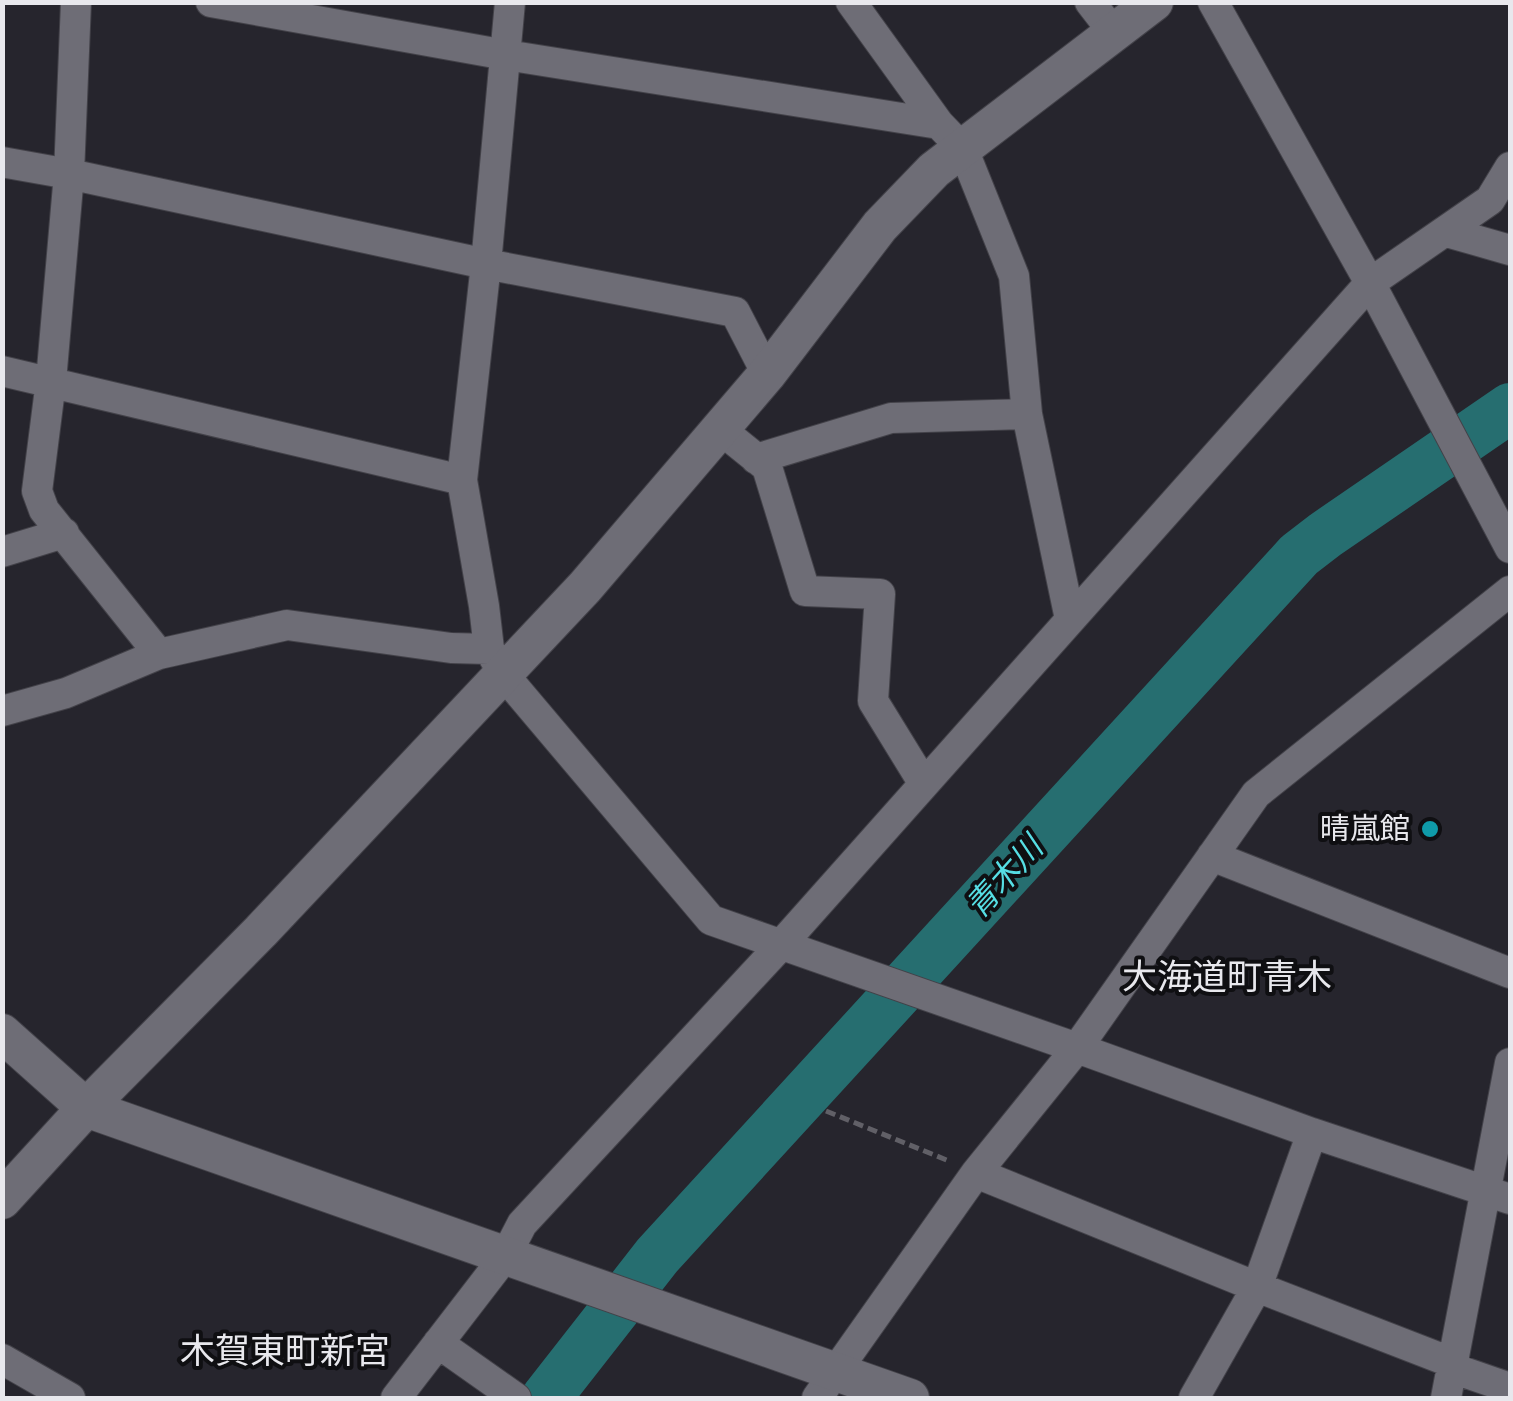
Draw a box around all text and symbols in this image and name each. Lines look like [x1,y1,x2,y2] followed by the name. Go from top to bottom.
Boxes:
[1320,812,1410,845] place label: 晴嵐館
[1419,818,1441,840] marker: 晴嵐館
[958,827,1051,925] water label: 青木川
[1122,957,1332,996] district label: 大海道町青木
[180,1331,390,1370] district label: 木賀東町新宮

